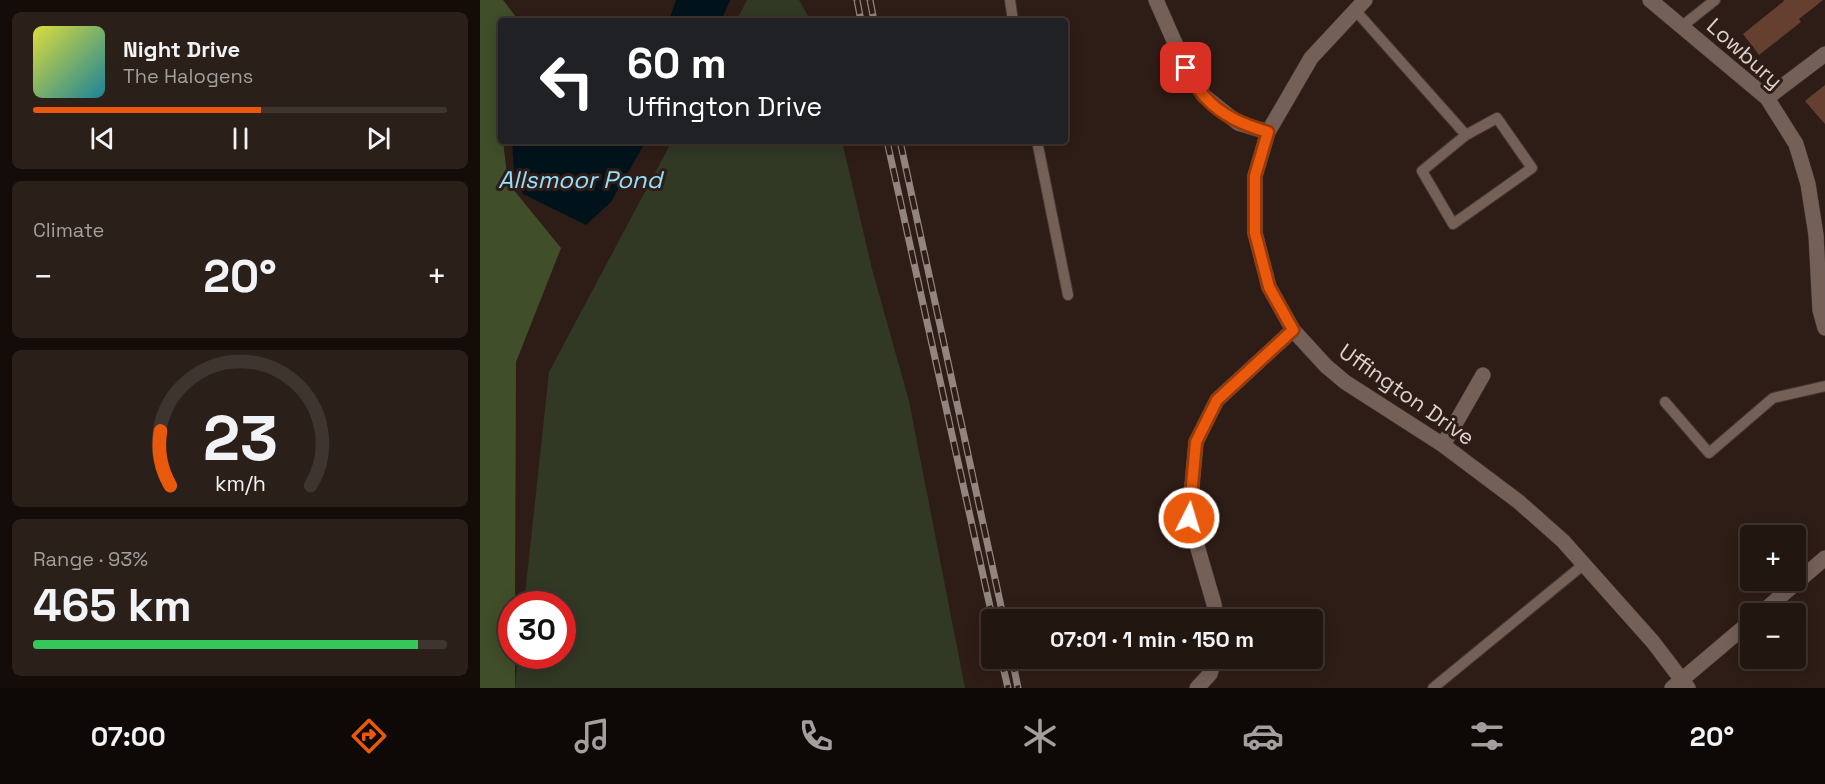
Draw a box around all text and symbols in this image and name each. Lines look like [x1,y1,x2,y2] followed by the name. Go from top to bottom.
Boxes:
[1701,12,1789,94] street label: Lowbury
[123,35,240,63] text: Night Drive
[627,37,727,90] text: 60 m
[528,42,606,120] icon: left
[1160,42,1211,93] pin
[1169,51,1202,84] icon: arrive
[123,63,253,89] text: The Halogens
[627,89,822,124] text: Uffington Drive
[86,122,119,155] icon: previous
[224,122,257,155] icon: pause
[362,122,395,155] icon: next
[498,164,665,195] water label: Allsmoor Pond
[33,217,104,243] text: Climate
[203,248,277,305] text: 20°
[33,256,53,298] text: −
[427,256,447,298] text: +
[1334,337,1480,451] street label: Uffington Drive
[202,399,277,478] text: 23
[214,470,266,497] text: km/h
[1157,486,1221,550] position arrow
[1740,525,1806,669] map controls
[1740,525,1806,591] button: +
[33,546,148,572] text: Range · 93%
[33,577,192,634] text: 465 km
[498,591,576,669] speed limit sign: 30
[1740,603,1806,669] button: −
[1050,625,1254,653] text: 07:01 · 1 min · 150 m
[348,715,390,757] icon: directions
[571,715,613,757] icon: music
[795,715,837,757] icon: phone
[1019,715,1061,757] icon: climate
[1242,715,1284,757] icon: car
[1466,715,1508,757] icon: filters
[91,719,166,754] text: 07:00
[1690,719,1734,754] text: 20°

